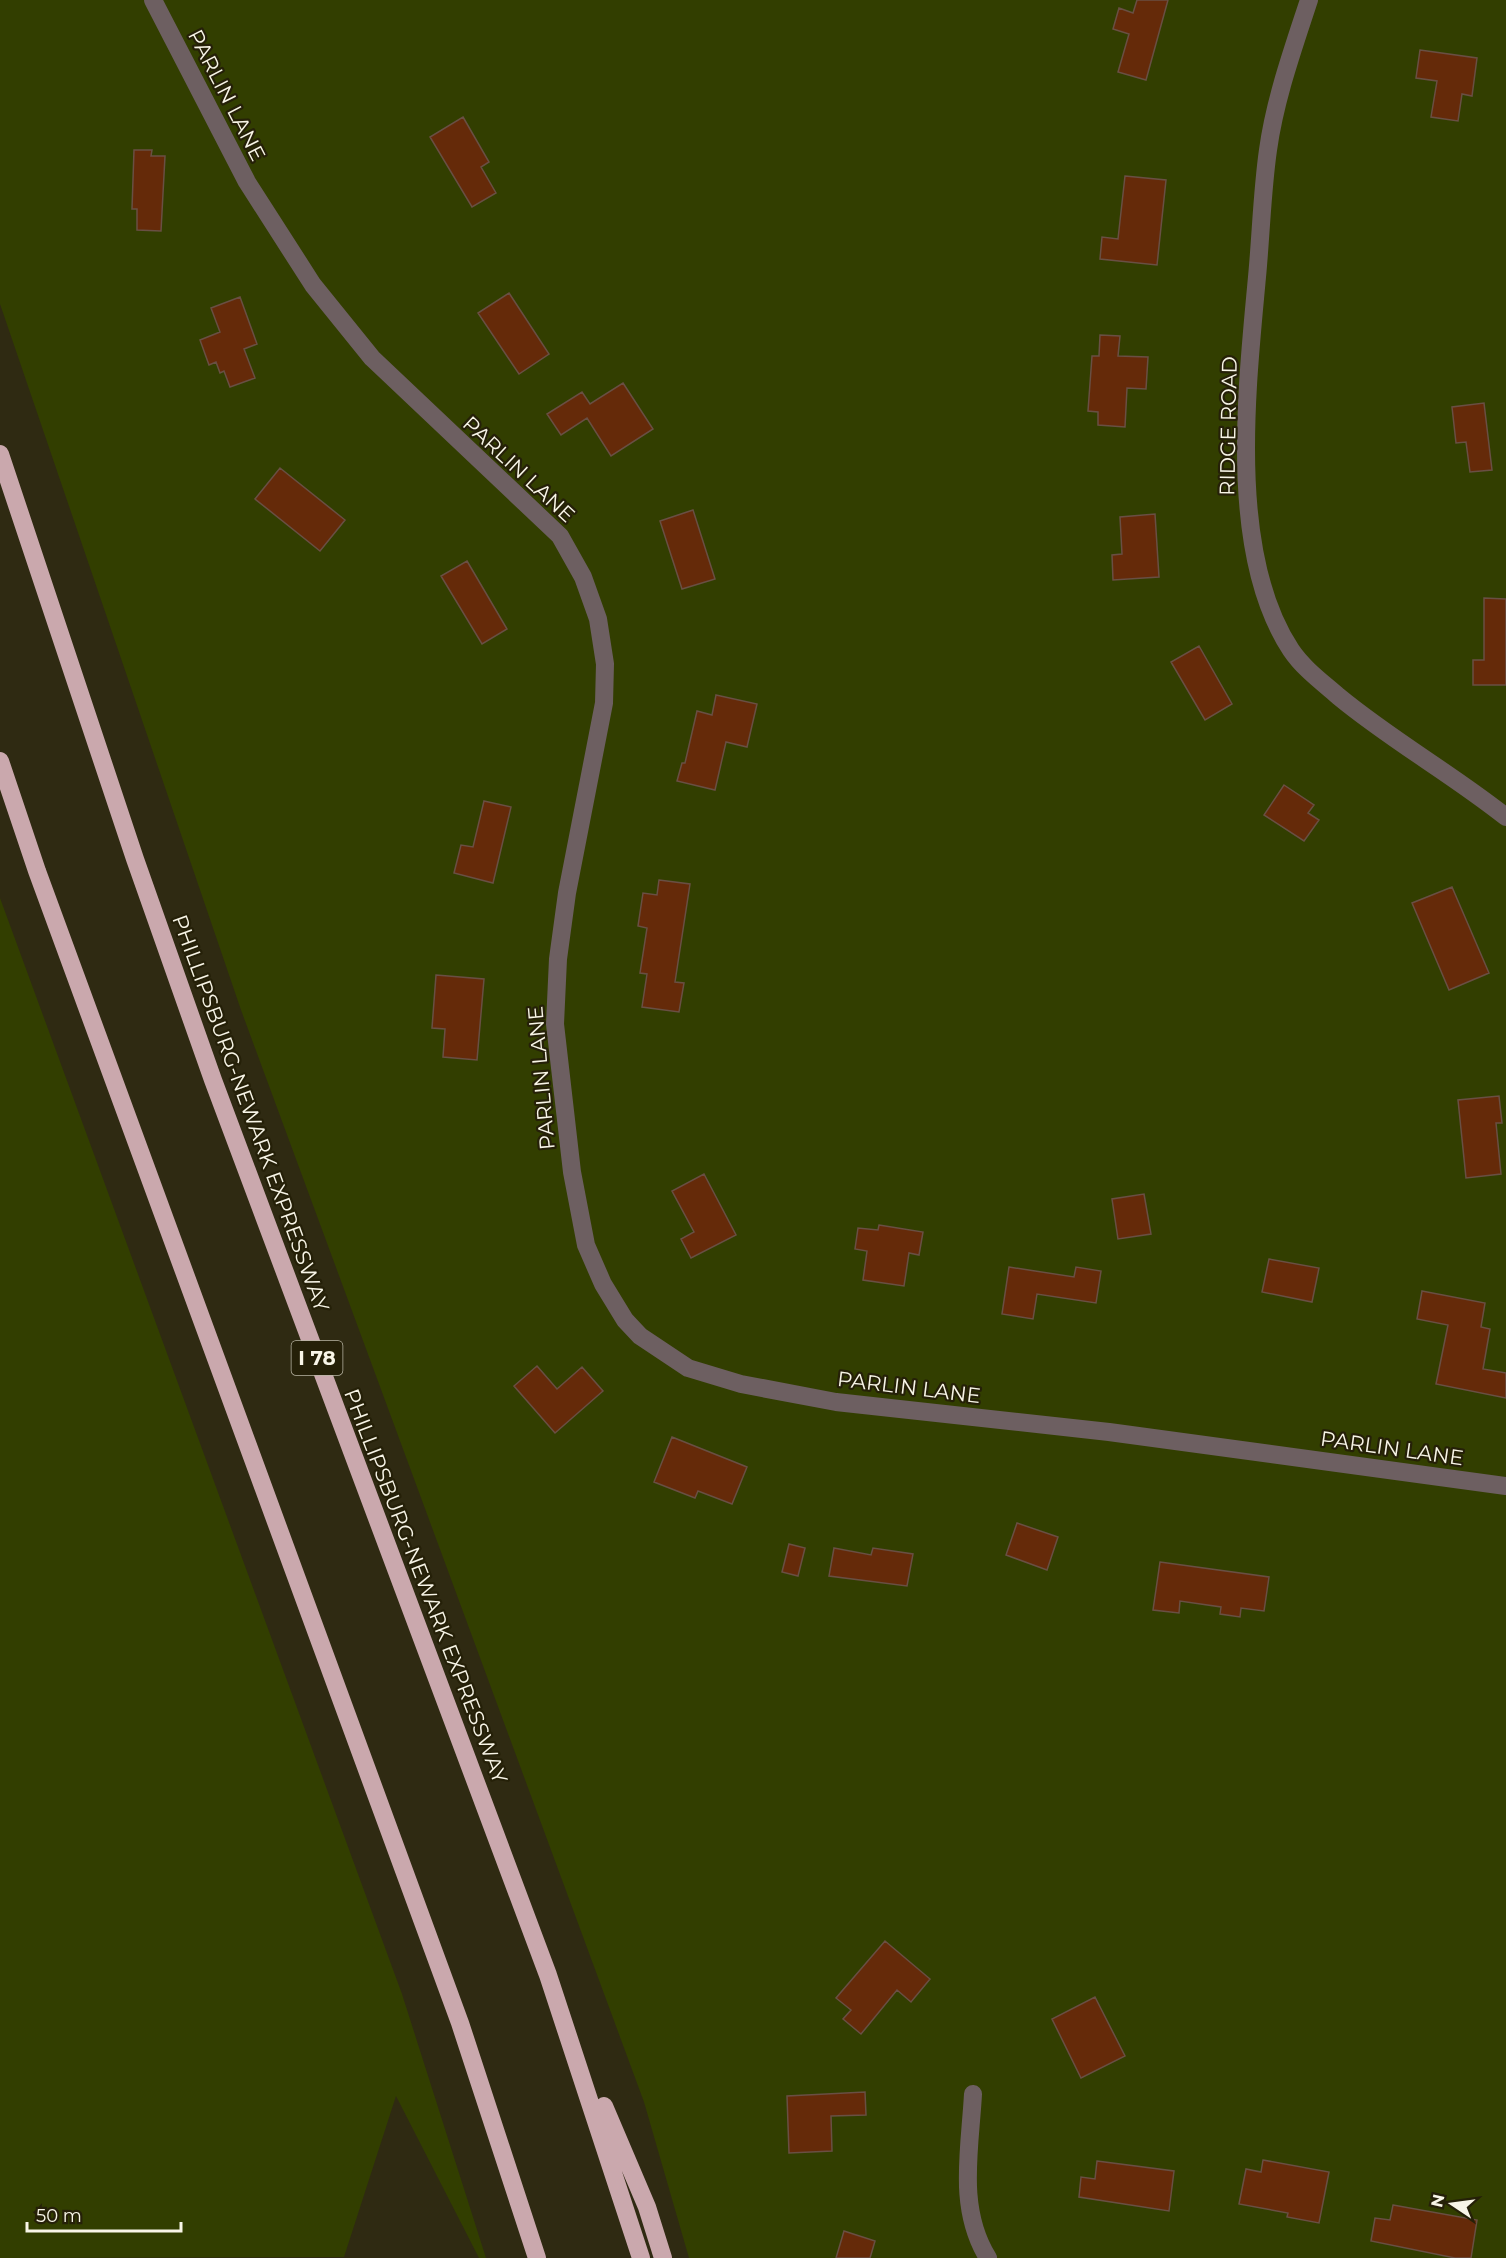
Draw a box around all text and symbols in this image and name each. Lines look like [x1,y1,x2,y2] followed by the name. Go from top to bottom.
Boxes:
[183,25,271,165] street label: PARLIN LANE
[1214,356,1242,496] street label: RIDGE ROAD
[458,411,580,527] street label: PARLIN LANE
[167,911,335,1315] street label: PHILLIPSBURG-NEWARK EXPRESSWAY
[522,1005,560,1151] street label: PARLIN LANE
[292,1341,342,1375] road number: I 78
[836,1366,982,1408] street label: PARLIN LANE
[339,1385,513,1787] street label: PHILLIPSBURG-NEWARK EXPRESSWAY
[1319,1426,1465,1470] street label: PARLIN LANE
[1422,2174,1482,2234] north arrow
[1427,2192,1449,2209] text: N
[27,2195,182,2233] scale bar
[36,2205,82,2227] text: 50 m

